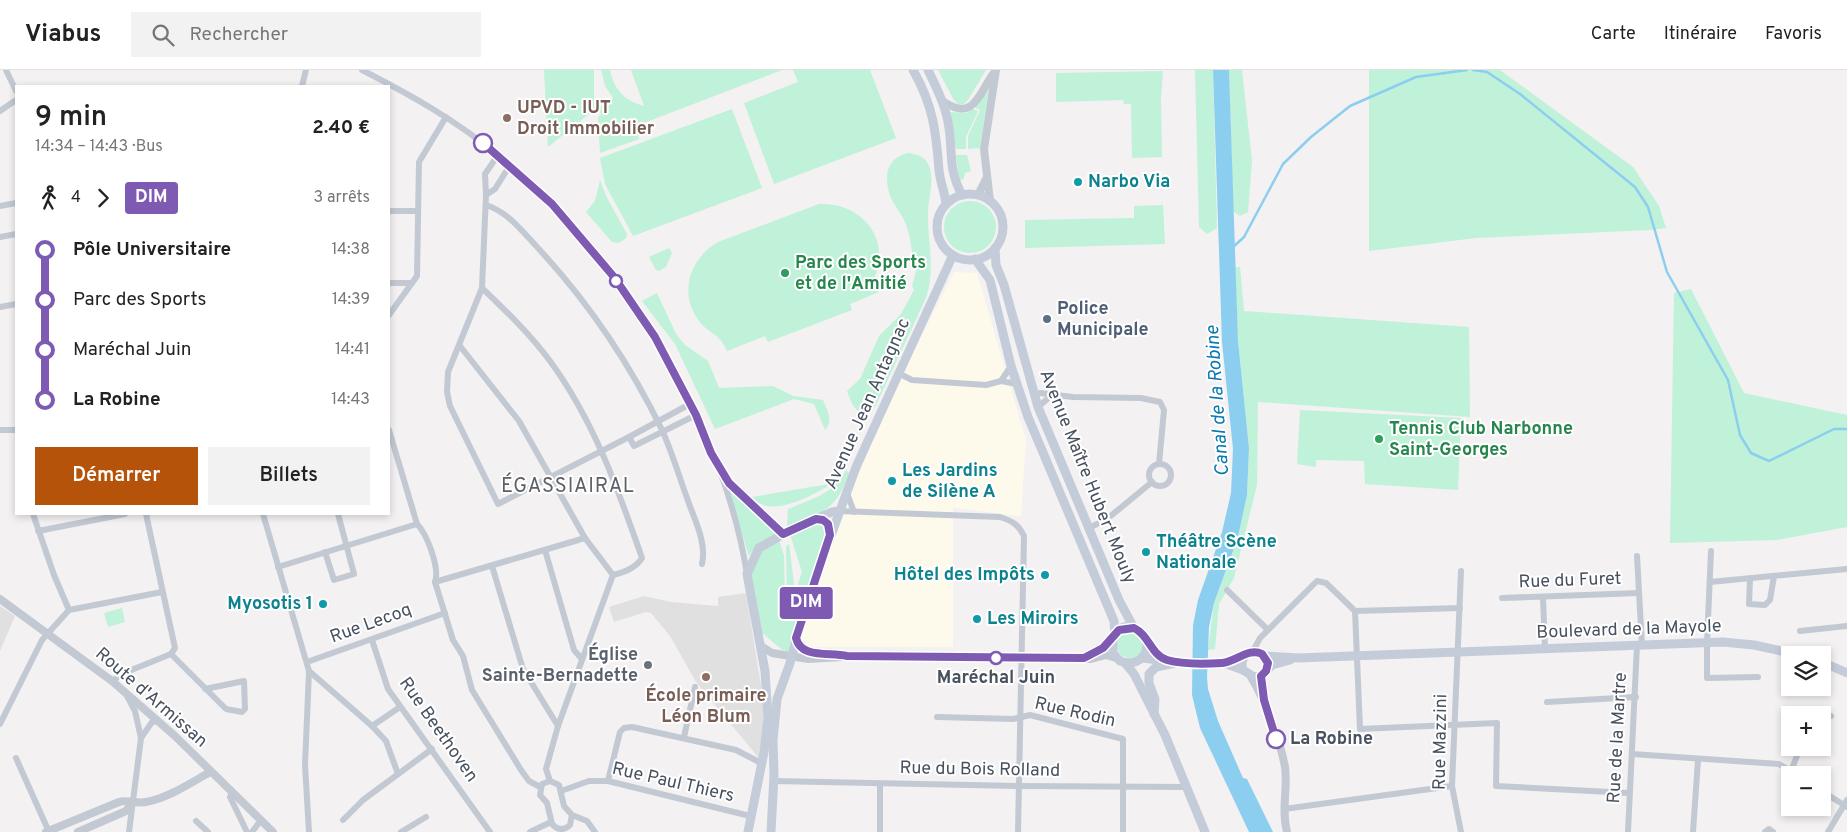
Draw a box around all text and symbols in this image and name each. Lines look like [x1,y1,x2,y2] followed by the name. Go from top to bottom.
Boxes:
[131,12,481,57] search box
[25,20,101,50] text: Viabus
[149,21,177,49] icon: search
[189,23,288,47] text: Rechercher
[1591,23,1636,46] text: Carte
[1664,23,1737,46] text: Itinéraire
[1765,23,1822,46] text: Favoris
[517,97,655,141] place label: UPVD - IUT Droit Immobilier
[35,100,107,136] text: 9 min
[501,112,513,124] marker: UPVD - IUT Droit Immobilier
[312,116,370,140] text: 2.40 €
[473,133,493,153] unlabelled marker
[35,137,163,157] text: 14:34 – 14:43 · Bus
[1088,171,1170,194] place label: Narbo Via
[1072,176,1084,188] marker: Narbo Via
[35,184,63,212] icon: walk
[89,184,117,212] icon: forward
[135,186,168,209] text: DIM
[71,188,81,208] text: 4
[314,188,370,208] text: 3 arrêts
[73,238,231,262] text: Pôle Universitaire
[331,240,370,260] text: 14:38
[795,252,926,296] place label: Parc des Sports et de l'Amitié
[779,267,791,279] marker: Parc des Sports et de l'Amitié
[609,274,623,288] unlabelled marker
[73,288,206,312] text: Parc des Sports
[332,290,370,310] text: 14:39
[1057,298,1149,342] place label: Police Municipale
[1041,313,1053,325] marker: Police Municipale
[820,315,916,493] street label: Avenue Jean Antagnac
[1201,325,1235,477] water label: Canal de la Robine
[73,338,191,362] text: Maréchal Juin
[335,340,370,360] text: 14:41
[1033,366,1141,588] street label: Avenue Maître Hubert Mouly
[73,388,161,412] text: La Robine
[331,390,370,410] text: 14:43
[1389,418,1573,462] place label: Tennis Club Narbonne Saint-Georges
[1373,433,1385,445] marker: Tennis Club Narbonne Saint-Georges
[35,447,198,505] button: Démarrer
[208,447,370,505] button: Billets
[902,460,998,504] place label: Les Jardins de Silène A
[501,472,635,500] district label: ÉGASSIAIRAL
[886,475,898,487] marker: Les Jardins de Silène A
[1156,531,1277,575] place label: Théâtre Scène Nationale
[1140,546,1152,558] marker: Théâtre Scène Nationale
[894,564,1035,587] place label: Hôtel des Impôts
[1518,568,1622,594] street label: Rue du Furet
[1039,569,1051,581] marker: Hôtel des Impôts
[777,587,835,619] line badge: DIM
[790,591,822,614] text: DIM
[227,593,313,616] place label: Myosotis 1
[317,598,329,610] marker: Myosotis 1
[327,599,415,649] street label: Rue Lecoq
[987,608,1079,631] place label: Les Miroirs
[971,613,983,625] marker: Les Miroirs
[1536,615,1722,645] street label: Boulevard de la Mayole
[482,642,638,688] place label: Église Sainte-Bernadette
[90,643,212,753] street label: Route d'Armissan
[1781,646,1831,816] map controls
[1781,646,1831,696] button: layers
[989,651,1003,665] marker: Maréchal Juin
[642,659,654,671] marker: Église Sainte-Bernadette
[937,667,1055,690] place label: Maréchal Juin
[700,671,712,683] marker: École primaire Léon Blum
[1603,672,1633,804] street label: Rue de la Martre
[393,673,483,787] street label: Rue Beethoven
[646,683,766,729] place label: École primaire Léon Blum
[1032,693,1118,733] street label: Rue Rodin
[1429,694,1453,790] street label: Rue Mazzini
[1781,706,1831,756] button: +
[1290,728,1373,751] place label: La Robine
[1266,729,1286,749] marker: La Robine
[899,757,1061,783] street label: Rue du Bois Rolland
[610,758,736,808] street label: Rue Paul Thiers
[1781,766,1831,816] button: −

